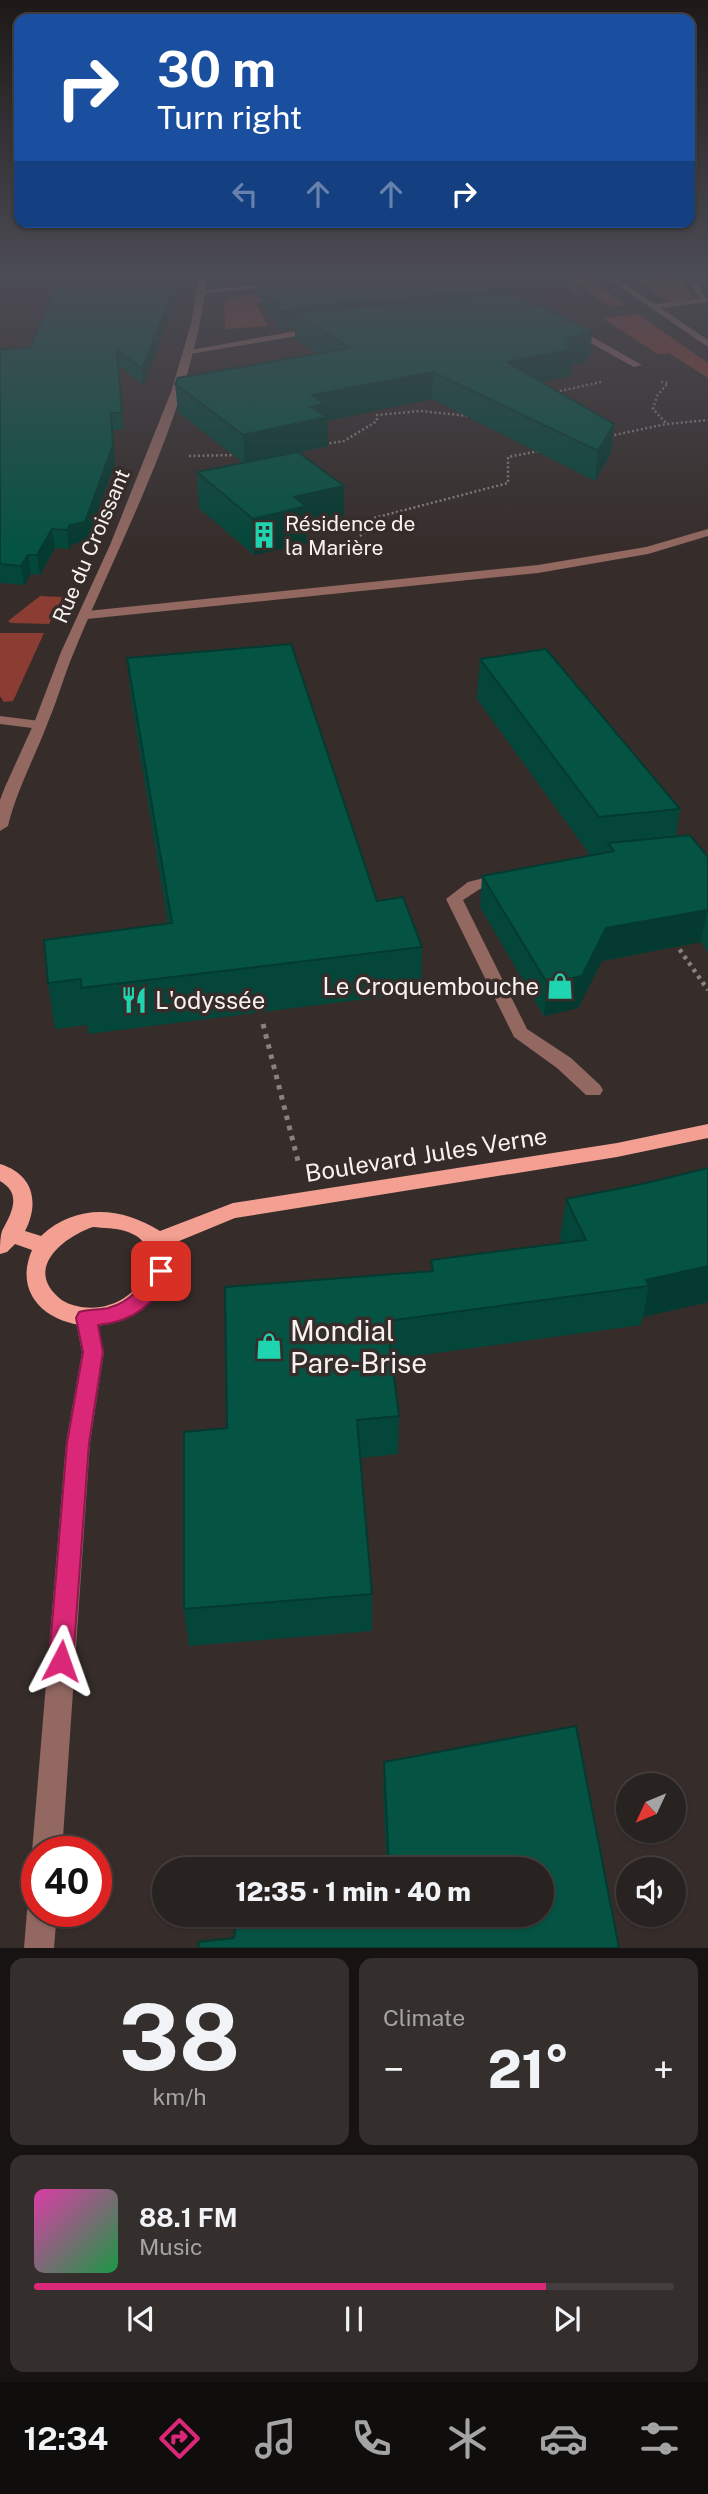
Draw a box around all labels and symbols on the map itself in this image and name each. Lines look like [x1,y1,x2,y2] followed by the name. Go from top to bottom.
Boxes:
[47,465,135,627] street label: Rue du Croissant
[285,511,415,560] place label: Résidence de la Marière
[249,520,279,550] building icon: Résidence de la Marière
[545,971,575,1001] shop icon: Le Croquembouche
[322,972,539,1000] place label: Le Croquembouche
[119,985,149,1015] restaurant icon: L'odyssée
[155,986,265,1014] place label: L'odyssée
[303,1121,549,1187] street label: Boulevard Jules Verne
[131,1241,191,1301] pin
[290,1314,427,1379] place label: Mondial Pare-Brise
[254,1331,284,1361] shop icon: Mondial Pare-Brise
[24,1624,98,1698] position arrow
[616,1773,686,1843] north arrow
[21,1836,112,1927] speed limit sign: 40

